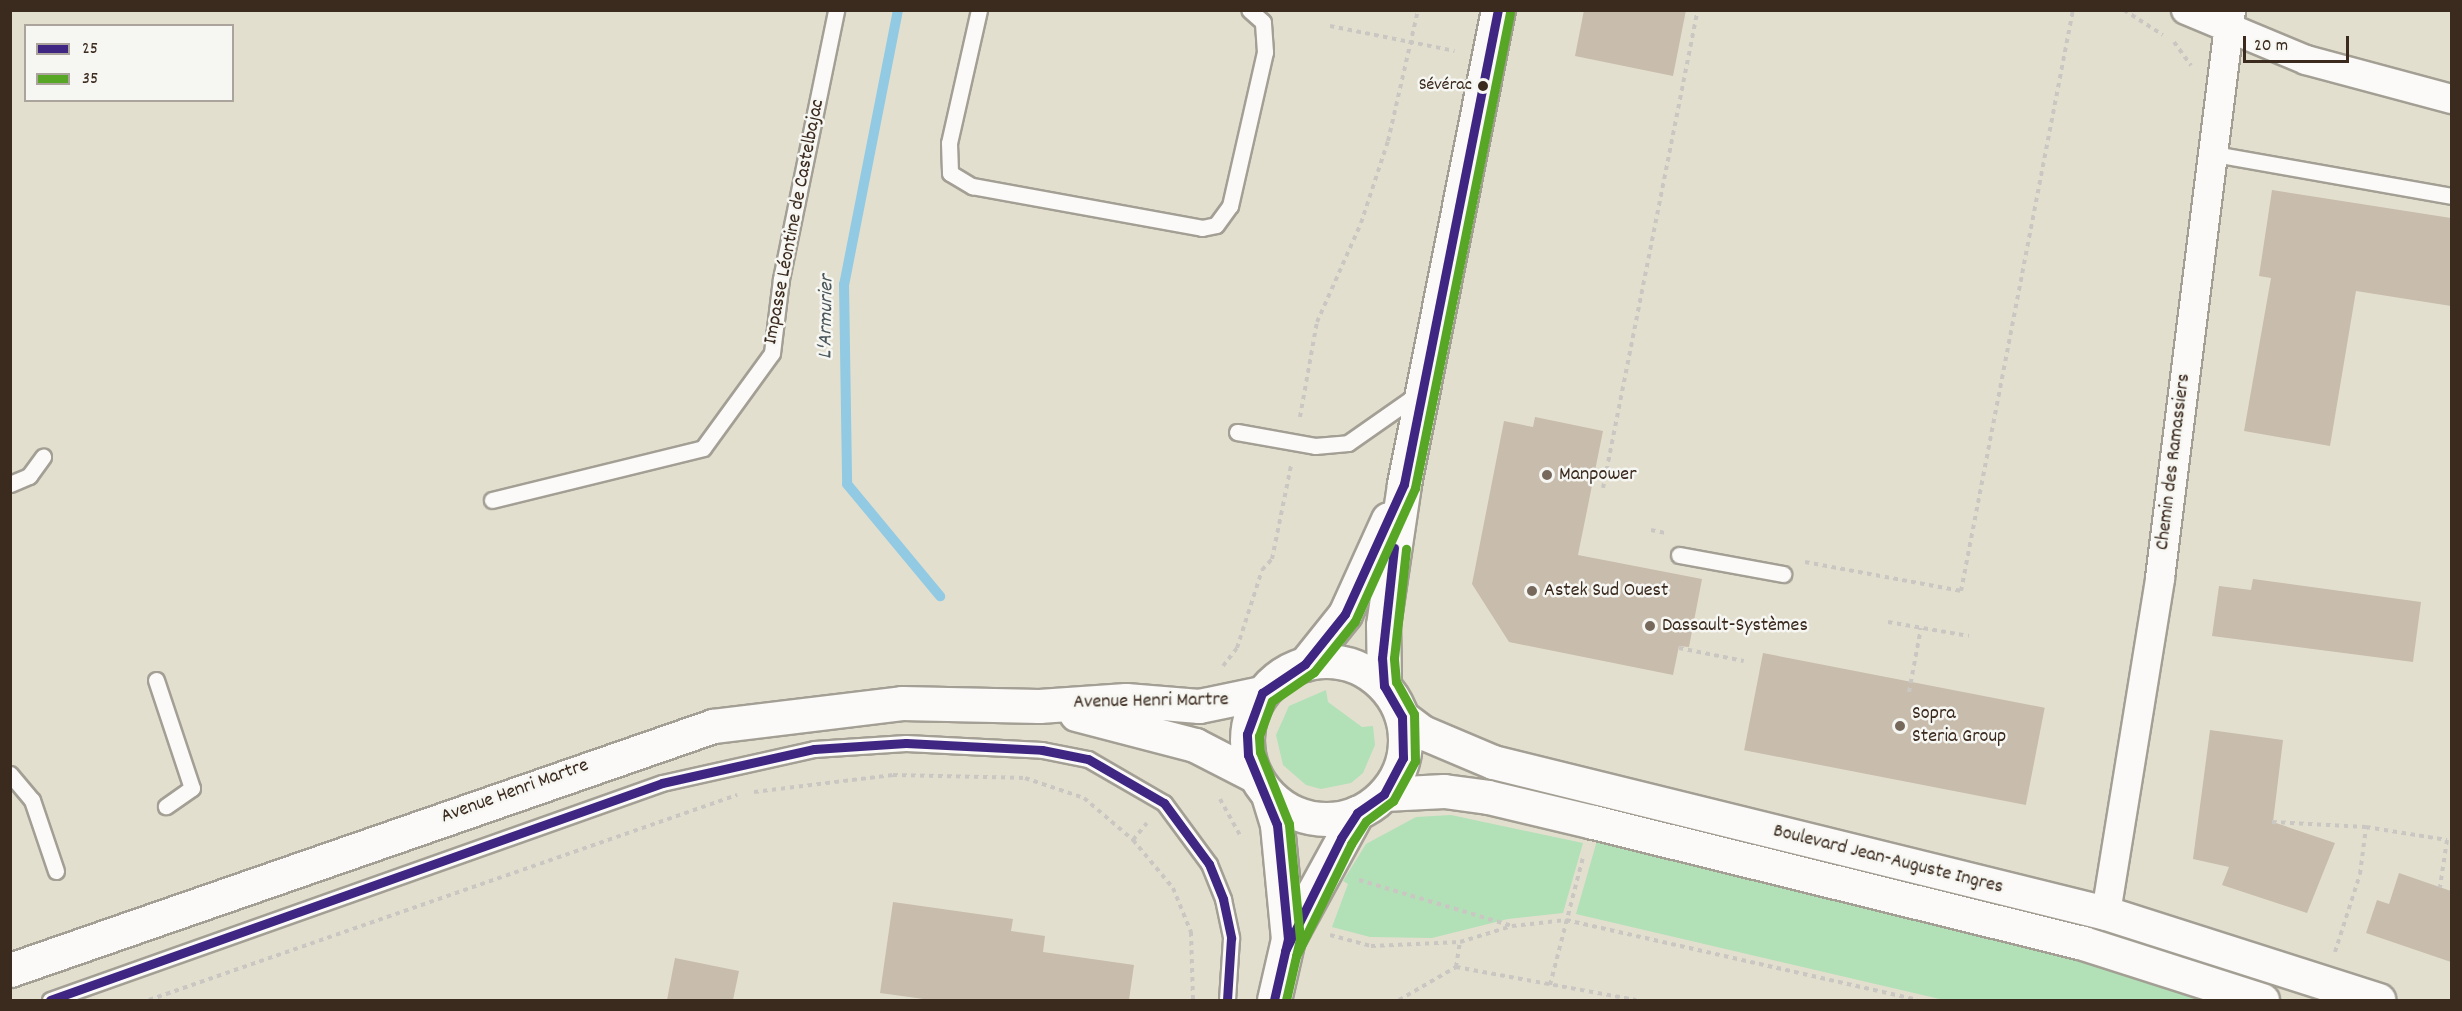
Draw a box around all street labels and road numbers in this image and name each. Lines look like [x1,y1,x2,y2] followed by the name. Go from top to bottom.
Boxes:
[759,97,831,347] street label: Impasse Léontine de Castelbajac
[2151,372,2197,552] street label: Chemin des Ramassiers
[1073,689,1229,715] street label: Avenue Henri Martre
[438,754,592,830] street label: Avenue Henri Martre
[1771,820,2005,900] street label: Boulevard Jean-Auguste Ingres

